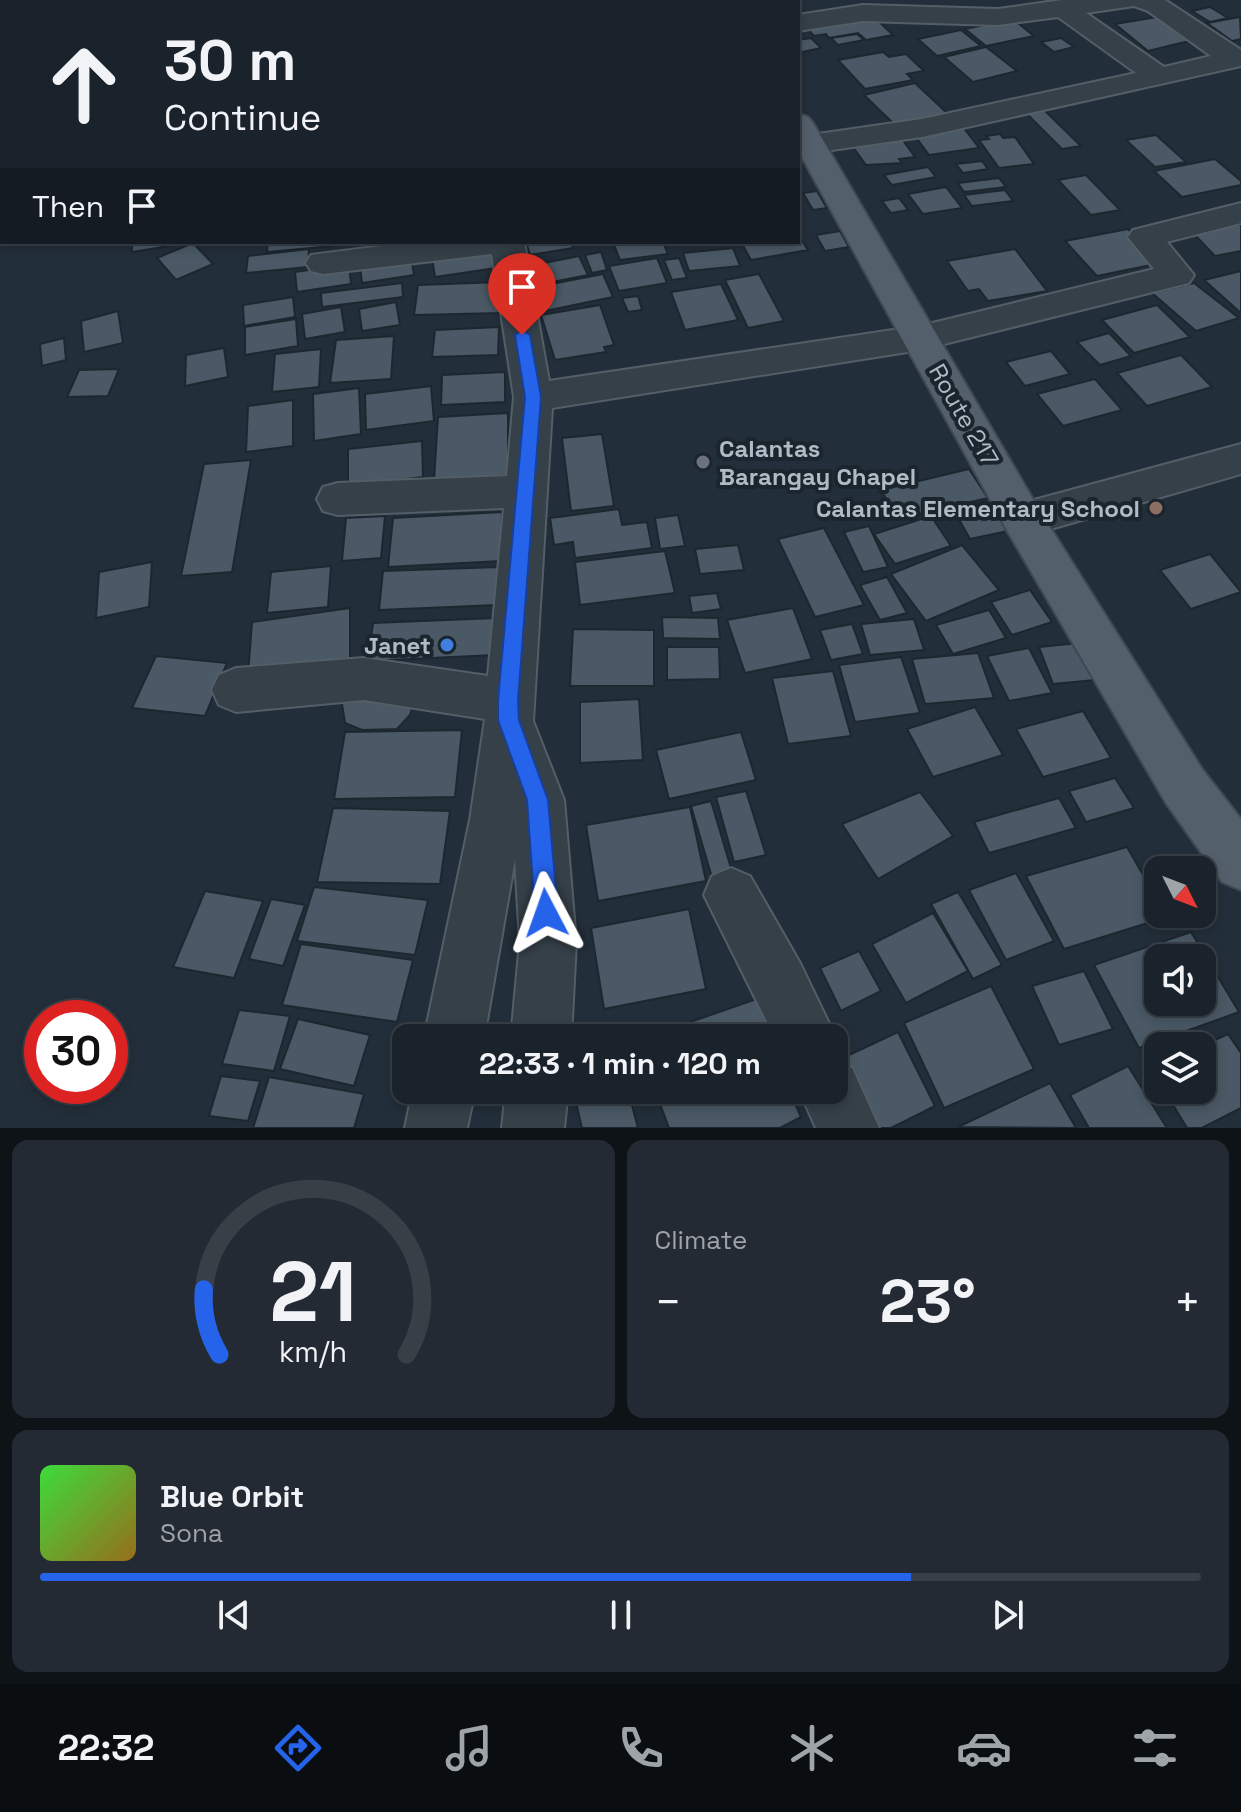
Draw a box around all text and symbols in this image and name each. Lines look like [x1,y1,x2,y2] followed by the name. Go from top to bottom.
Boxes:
[164,25,296,96] text: 30 m
[32,32,136,136] icon: ahead
[164,95,321,141] text: Continue
[120,184,164,228] icon: arrive
[32,187,104,226] text: Then
[488,253,556,335] pin
[500,265,544,309] icon: arrive
[922,358,1006,472] street label: Route 217
[719,433,916,492] place label: Calantas Barangay Chapel
[694,453,712,471] marker: Calantas Barangay Chapel
[816,493,1140,524] place label: Calantas Elementary School
[1147,499,1165,517] marker: Calantas Elementary School
[364,630,431,661] place label: Janet
[438,636,456,654] marker: Janet
[1144,856,1216,928] north arrow
[1144,856,1216,1104] map controls
[504,871,588,955] position arrow
[1144,944,1216,1016] button: sound
[24,1000,128,1104] speed limit sign: 30
[1144,1032,1216,1104] button: layers
[479,1044,761,1083] text: 22:33 · 1 min · 120 m
[655,1223,747,1257] text: Climate
[270,1239,357,1345] text: 21
[880,1263,976,1340] text: 23°
[655,1274,682,1330] text: −
[1174,1274,1201,1330] text: +
[279,1334,347,1370] text: km/h
[160,1477,304,1516] text: Blue Orbit
[160,1516,223,1550] text: Sona
[212,1593,256,1637] icon: previous
[599,1593,643,1637] icon: pause
[986,1593,1030,1637] icon: next
[270,1720,326,1776] icon: directions
[441,1720,497,1776] icon: music
[613,1720,669,1776] icon: phone
[784,1720,840,1776] icon: climate
[956,1720,1012,1776] icon: car
[1127,1720,1183,1776] icon: filters
[58,1725,155,1771] text: 22:32

